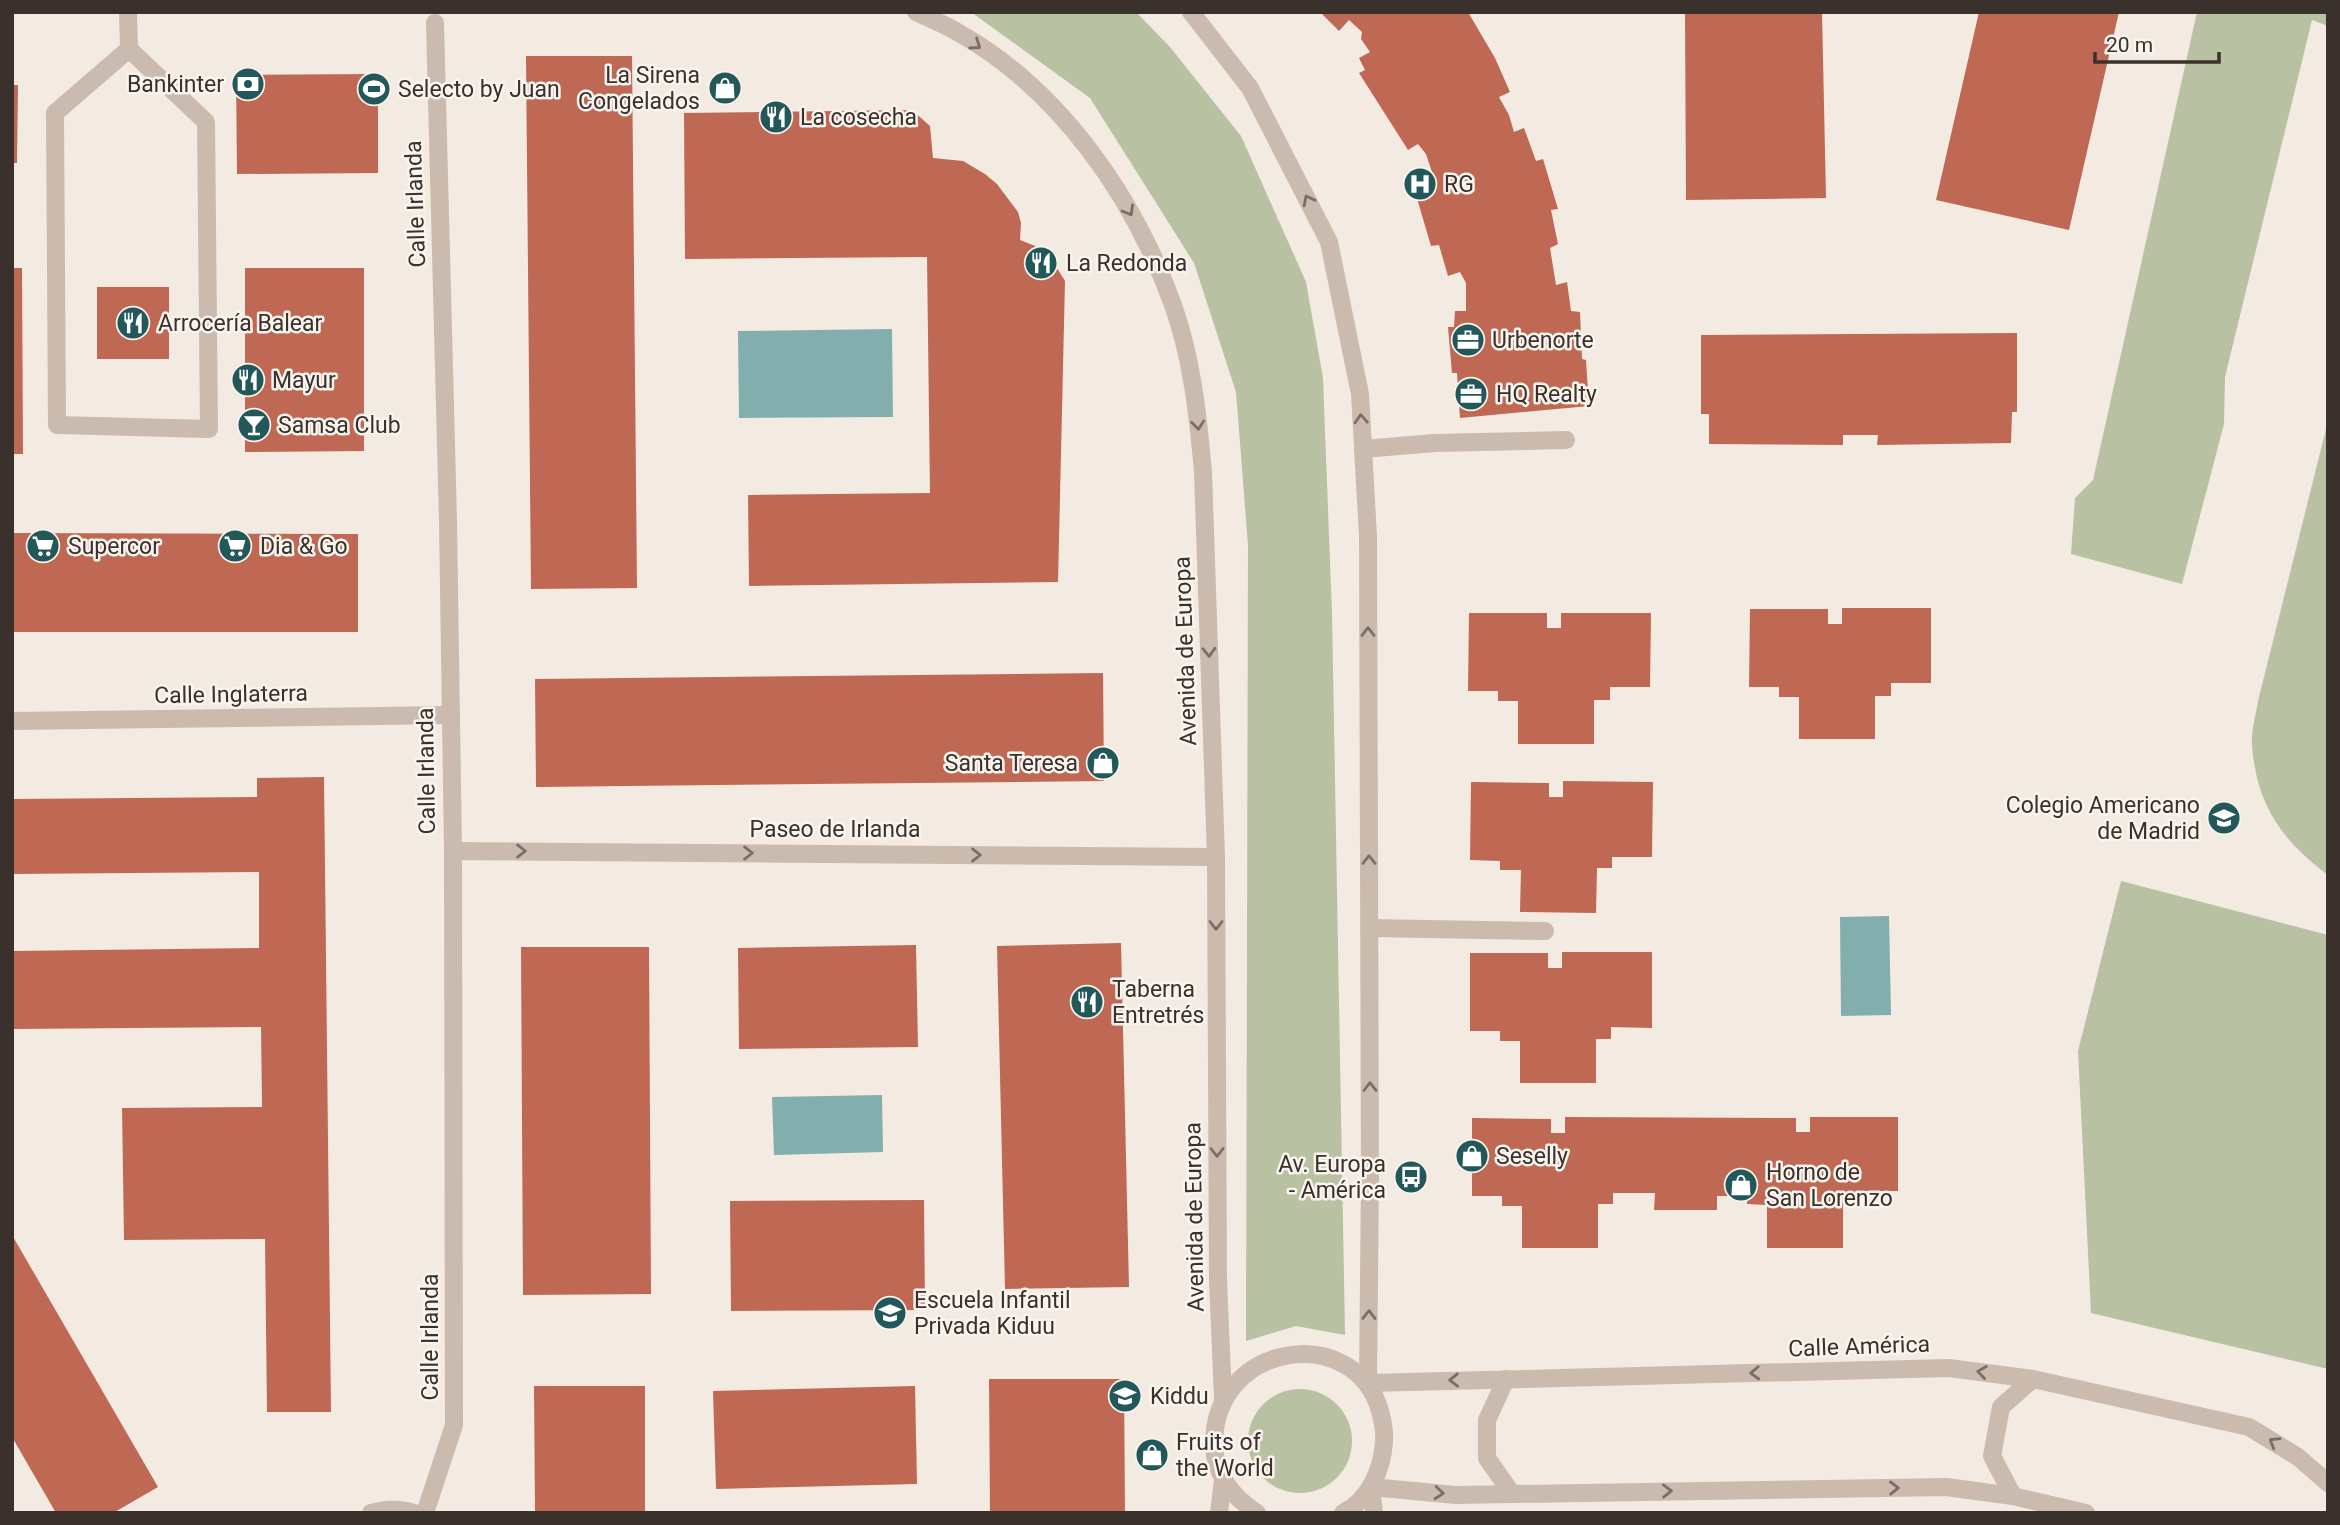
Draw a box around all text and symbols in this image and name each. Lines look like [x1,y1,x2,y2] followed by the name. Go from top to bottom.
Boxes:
[2095,21,2219,65] scale bar
[2106,33,2153,57] text: 20 m
[968,37,981,49] one-way arrow
[578,62,700,115] place label: La Sirena Congelados
[229,65,267,103] bank icon: Bankinter
[706,69,744,107] shop icon: La Sirena Congelados
[355,70,393,108] sports icon: Selecto by Juan
[127,71,224,98] place label: Bankinter
[398,76,560,103] place label: Selecto by Juan
[757,98,795,136] restaurant icon: La cosecha
[800,104,917,131] place label: La cosecha
[400,140,431,268] street label: Calle Irlanda
[1401,165,1439,203] hospital icon: RG
[1444,171,1474,198] place label: RG
[1303,195,1316,207] one-way arrow
[1120,203,1133,216] one-way arrow
[1022,244,1060,282] restaurant icon: La Redonda
[1066,250,1187,277] place label: La Redonda
[114,304,152,342] restaurant icon: Arrocería Balear
[158,310,323,337] place label: Arrocería Balear
[1449,321,1487,359] office icon: Urbenorte
[1492,327,1594,354] place label: Urbenorte
[229,361,267,399] restaurant icon: Mayur
[272,367,336,394] place label: Mayur
[1452,375,1490,413] office icon: HQ Realty
[1496,381,1597,408] place label: HQ Realty
[235,406,273,444] bar icon: Samsa Club
[278,412,401,439] place label: Samsa Club
[1354,414,1369,425] one-way arrow
[1191,419,1206,431] one-way arrow
[24,527,62,565] supermarket icon: Supercor
[216,527,254,565] supermarket icon: Dia & Go
[68,533,160,560] place label: Supercor
[260,533,348,560] place label: Dia & Go
[1169,556,1202,746] street label: Avenida de Europa
[1360,626,1376,637] one-way arrow
[1202,647,1217,658] one-way arrow
[154,680,308,709] street label: Calle Inglaterra
[412,707,441,835] street label: Calle Irlanda
[1084,744,1122,782] shop icon: Santa Teresa
[945,750,1078,777] place label: Santa Teresa
[2006,792,2200,845] place label: Colegio Americano de Madrid
[2205,799,2243,837] school or university icon: Colegio Americano de Madrid
[750,816,921,843] street label: Paseo de Irlanda
[516,843,527,859] one-way arrow
[744,845,754,861] one-way arrow
[971,847,982,863] one-way arrow
[1361,854,1377,864] one-way arrow
[1208,920,1224,931] one-way arrow
[1112,976,1204,1029] place label: Taberna Entretrés
[1068,983,1106,1021] restaurant icon: Taberna Entretrés
[1362,1081,1378,1092] one-way arrow
[1179,1122,1210,1312] street label: Avenida de Europa
[1453,1137,1491,1175] shop icon: Seselly
[1496,1143,1568,1170] place label: Seselly
[1209,1148,1225,1158] one-way arrow
[1278,1151,1386,1204] place label: Av. Europa - América
[1392,1158,1430,1196] bus stop icon: Av. Europa - América
[1766,1159,1893,1212] place label: Horno de San Lorenzo
[1722,1166,1760,1204] shop icon: Horno de San Lorenzo
[417,1274,444,1400] street label: Calle Irlanda
[914,1287,1071,1340] place label: Escuela Infantil Privada Kiduu
[871,1294,909,1332] school or university icon: Escuela Infantil Privada Kiduu
[1361,1309,1377,1319] one-way arrow
[1788,1331,1930,1362] street label: Calle América
[1750,1365,1761,1380] one-way arrow
[1977,1365,1988,1380] one-way arrow
[1449,1372,1459,1388] one-way arrow
[1106,1377,1144,1415] school or university icon: Kiddu
[1150,1383,1209,1410] place label: Kiddu
[1176,1429,1274,1482] place label: Fruits of the World
[1133,1436,1171,1474] shop icon: Fruits of the World
[2268,1437,2281,1450] one-way arrow
[1889,1480,1900,1496] one-way arrow
[1661,1484,1672,1499] one-way arrow
[1434,1485,1445,1500] one-way arrow

